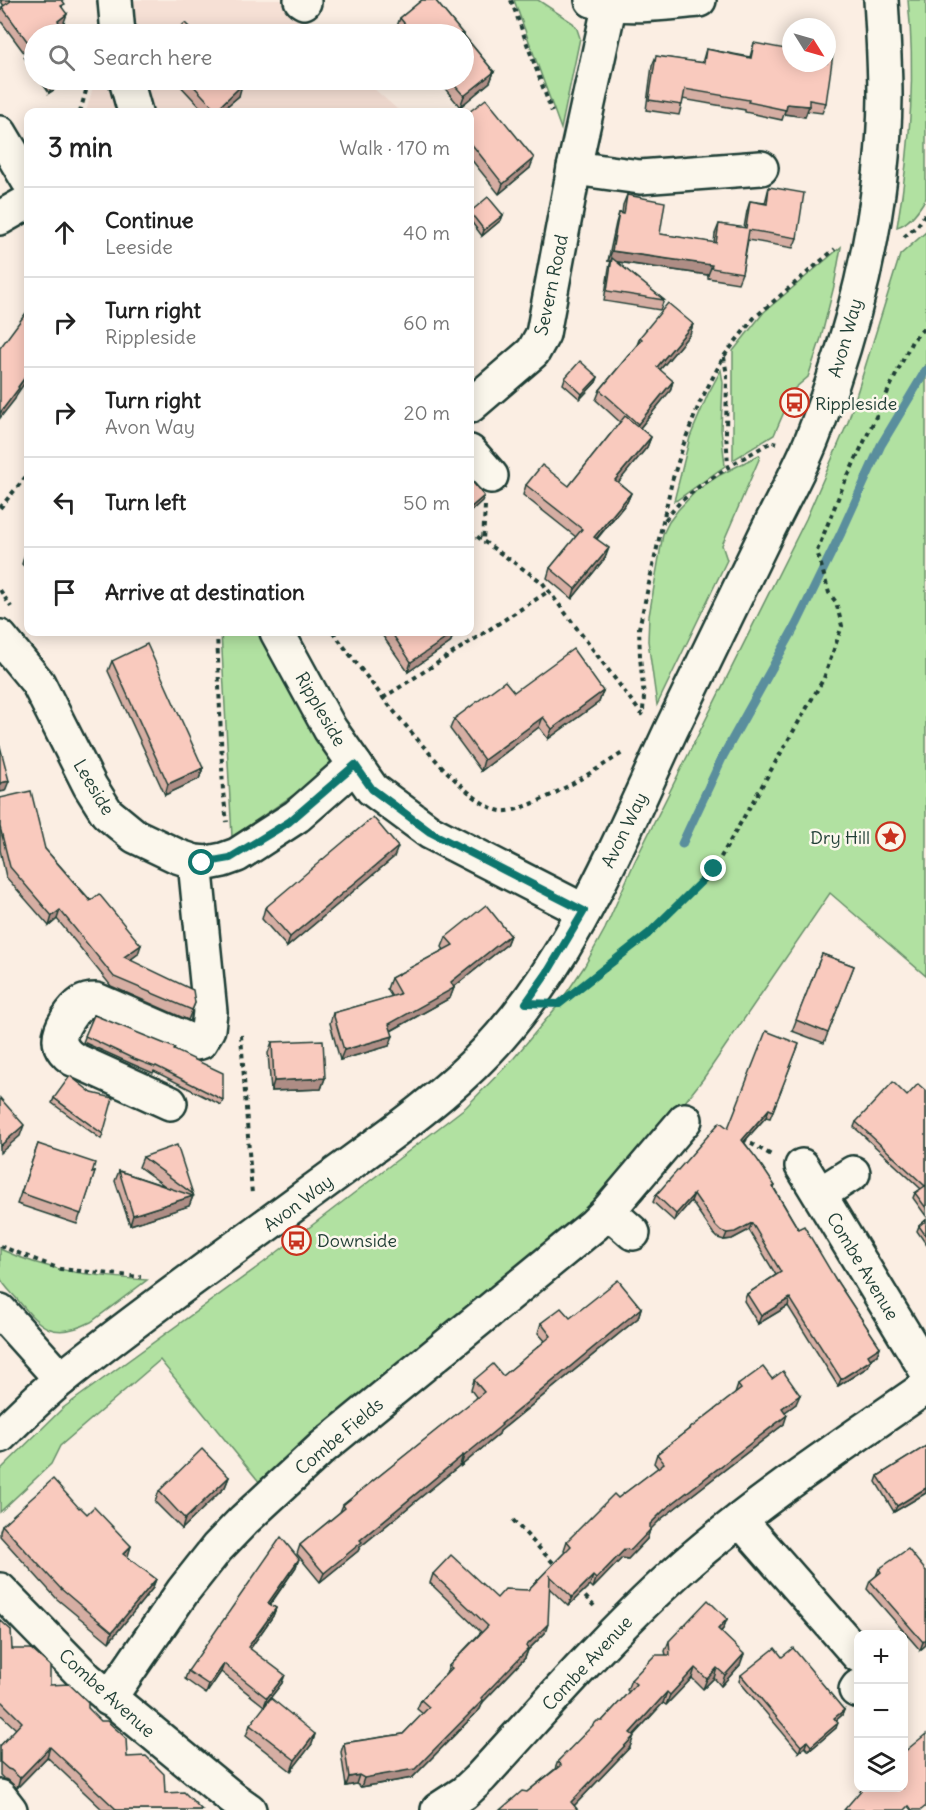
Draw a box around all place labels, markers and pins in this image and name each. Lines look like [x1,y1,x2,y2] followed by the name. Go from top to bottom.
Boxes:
[778,387,810,419] bus stop icon: Rippleside
[815,392,897,415] place label: Rippleside
[875,821,907,853] place icon: Dry Hill
[810,826,870,849] place label: Dry Hill
[280,1224,312,1256] bus stop icon: Downside
[317,1229,397,1252] place label: Downside

